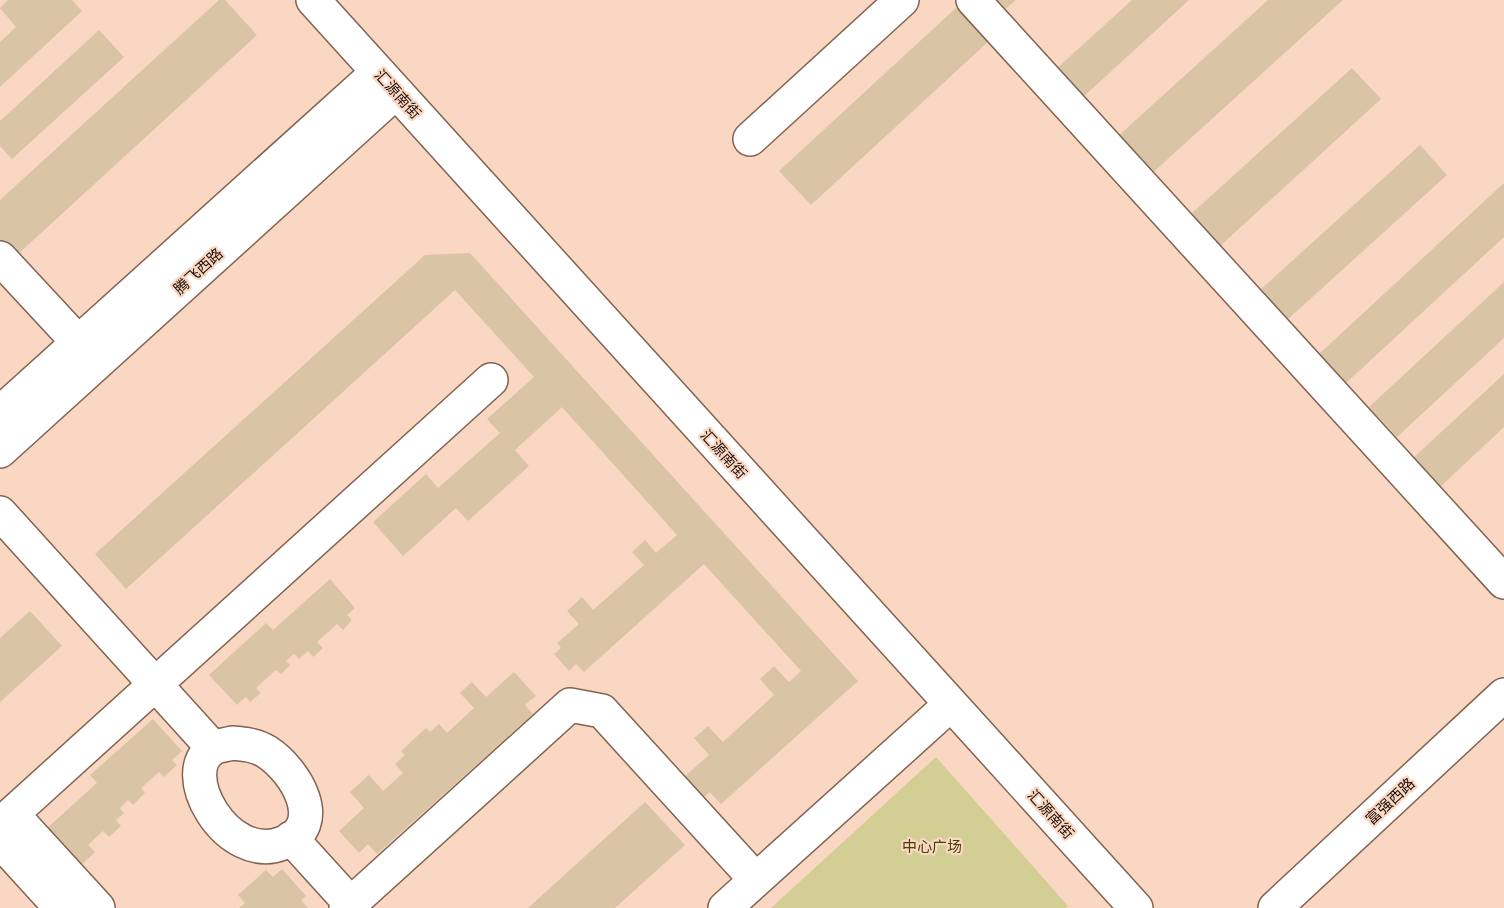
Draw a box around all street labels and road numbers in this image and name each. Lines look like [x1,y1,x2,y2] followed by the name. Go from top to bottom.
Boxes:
[370,65,426,123] street label: 汇源南街
[169,243,227,299] street label: 腾飞西路
[696,425,752,483] street label: 汇源南街
[1361,773,1419,829] street label: 富强西路
[1023,785,1079,843] street label: 汇源南街

